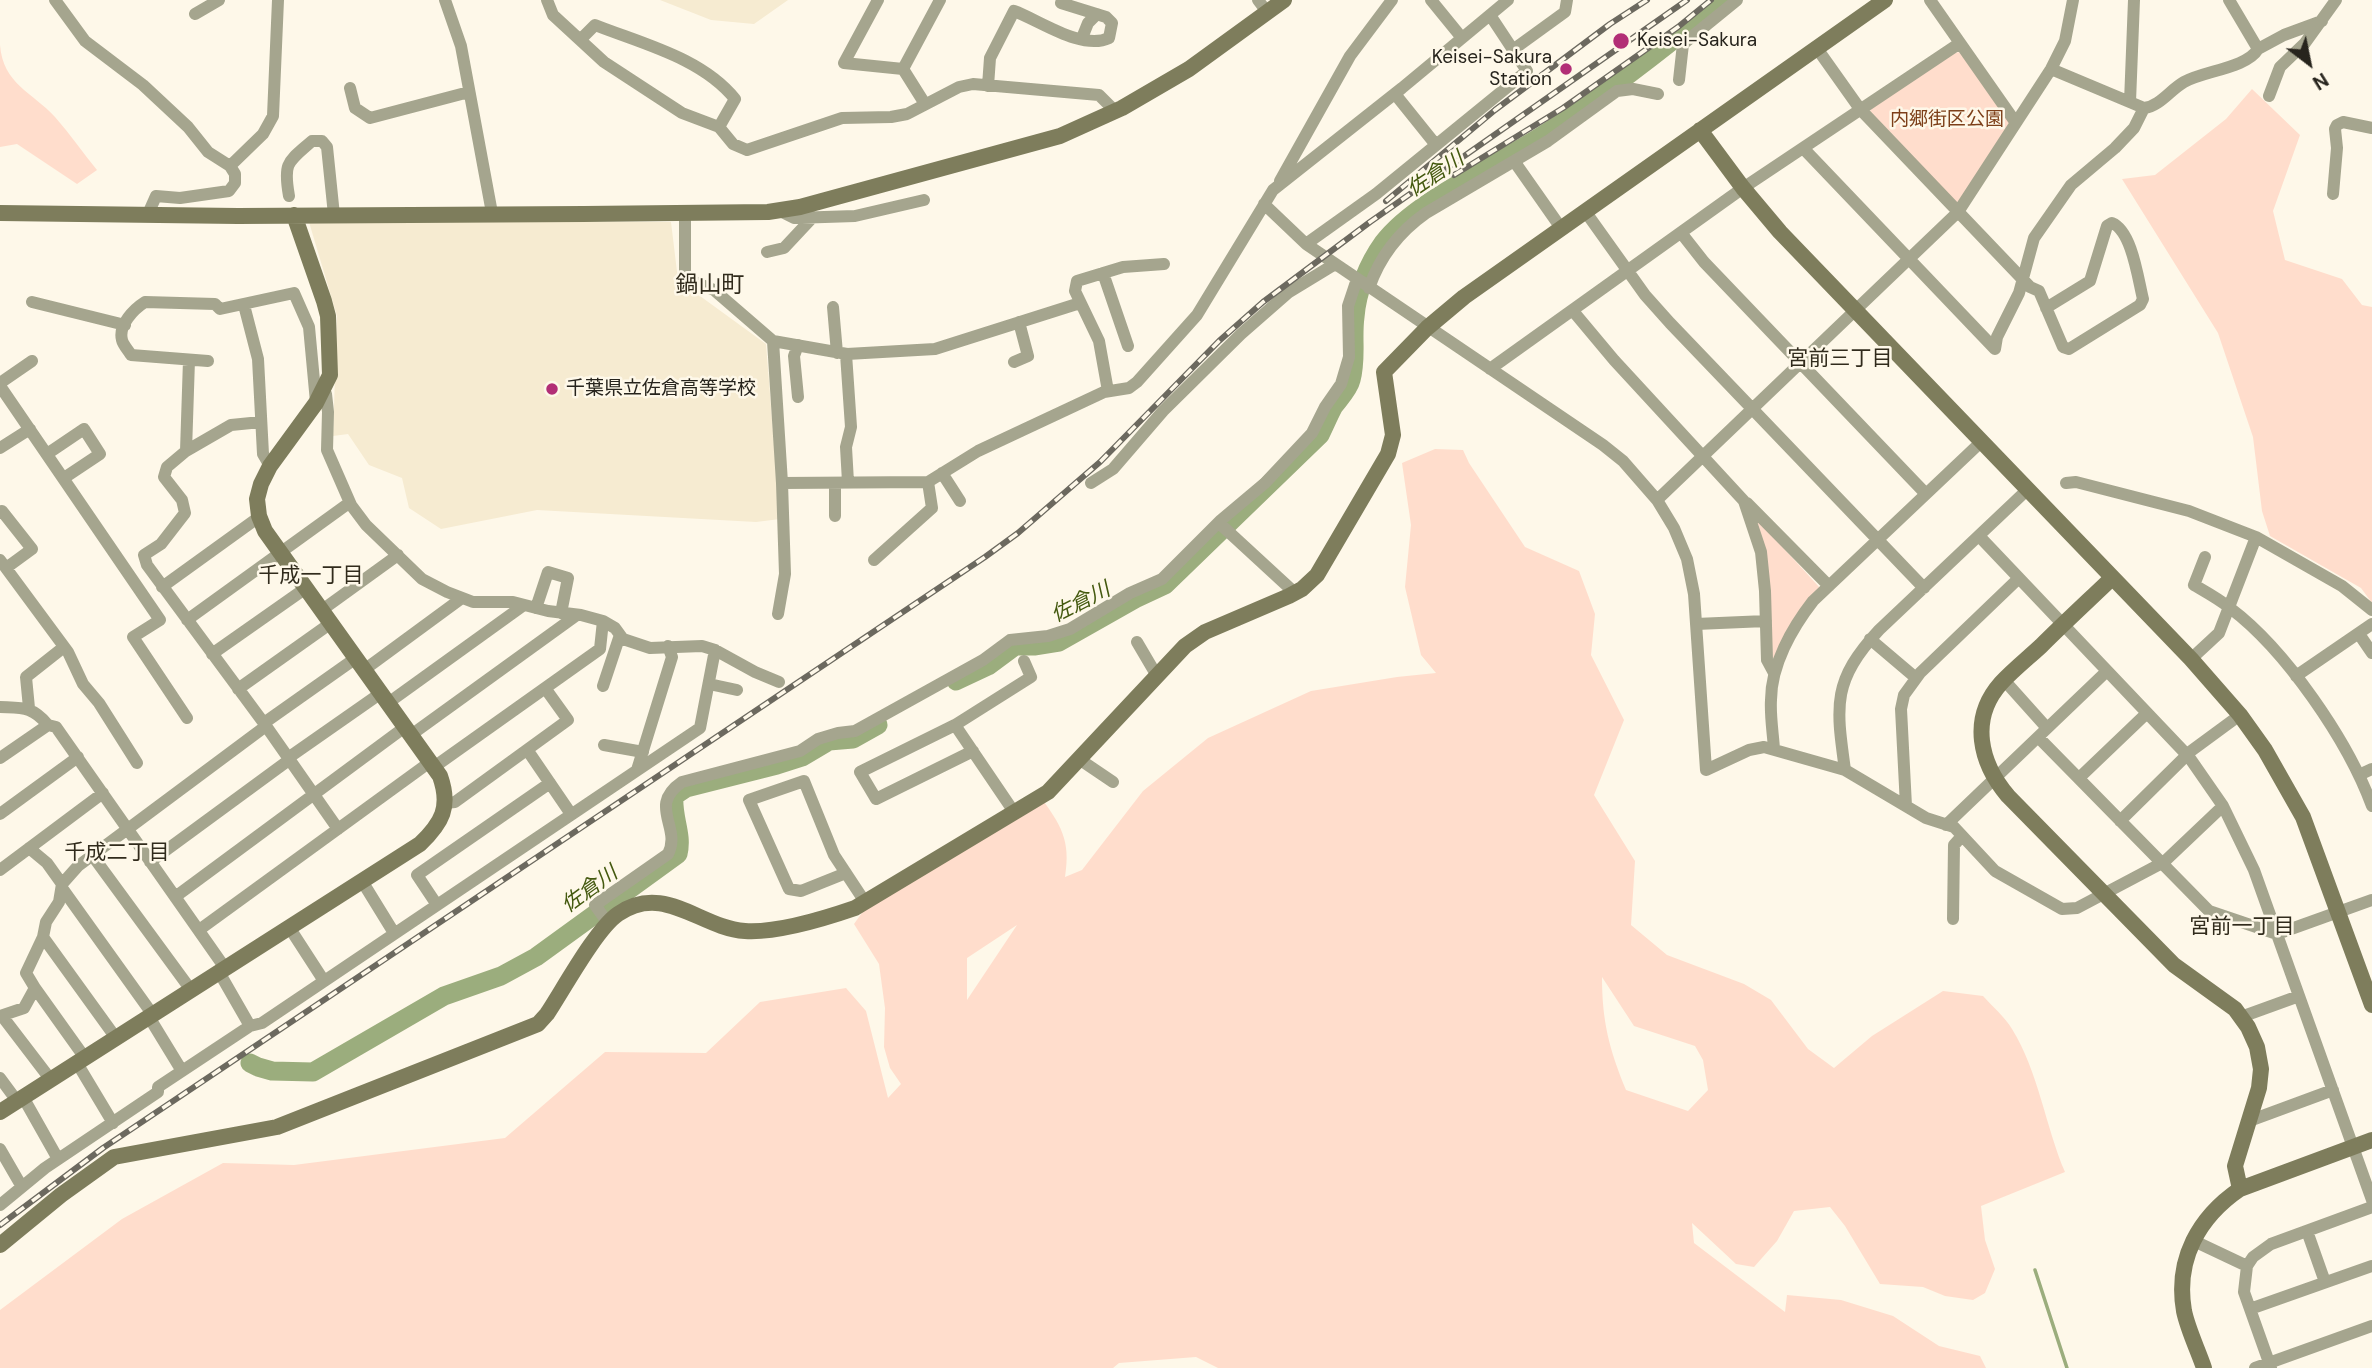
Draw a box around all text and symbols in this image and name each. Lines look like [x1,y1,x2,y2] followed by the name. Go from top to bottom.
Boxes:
[2274,28,2344,98] north arrow
[1637,30,1757,52] place label: Keisei-Sakura
[1611,31,1631,51] marker: Keisei-Sakura
[1432,47,1552,91] place label: Keisei-Sakura Station
[1558,61,1574,77] marker: Keisei-Sakura Station
[2308,67,2333,96] text: N
[1890,109,2004,131] park label: 内郷街区公園
[1403,147,1469,203] water label: 佐倉川
[676,272,744,300] district label: 鍋山町
[1788,346,1892,372] district label: 宮前三丁目
[566,378,756,400] place label: 千葉県立佐倉高等学校
[544,381,560,397] marker: 千葉県立佐倉高等学校
[259,563,363,589] district label: 千成一丁目
[1047,577,1115,629] water label: 佐倉川
[65,840,169,866] district label: 千成二丁目
[557,861,623,919] water label: 佐倉川
[2190,914,2294,940] district label: 宮前一丁目

